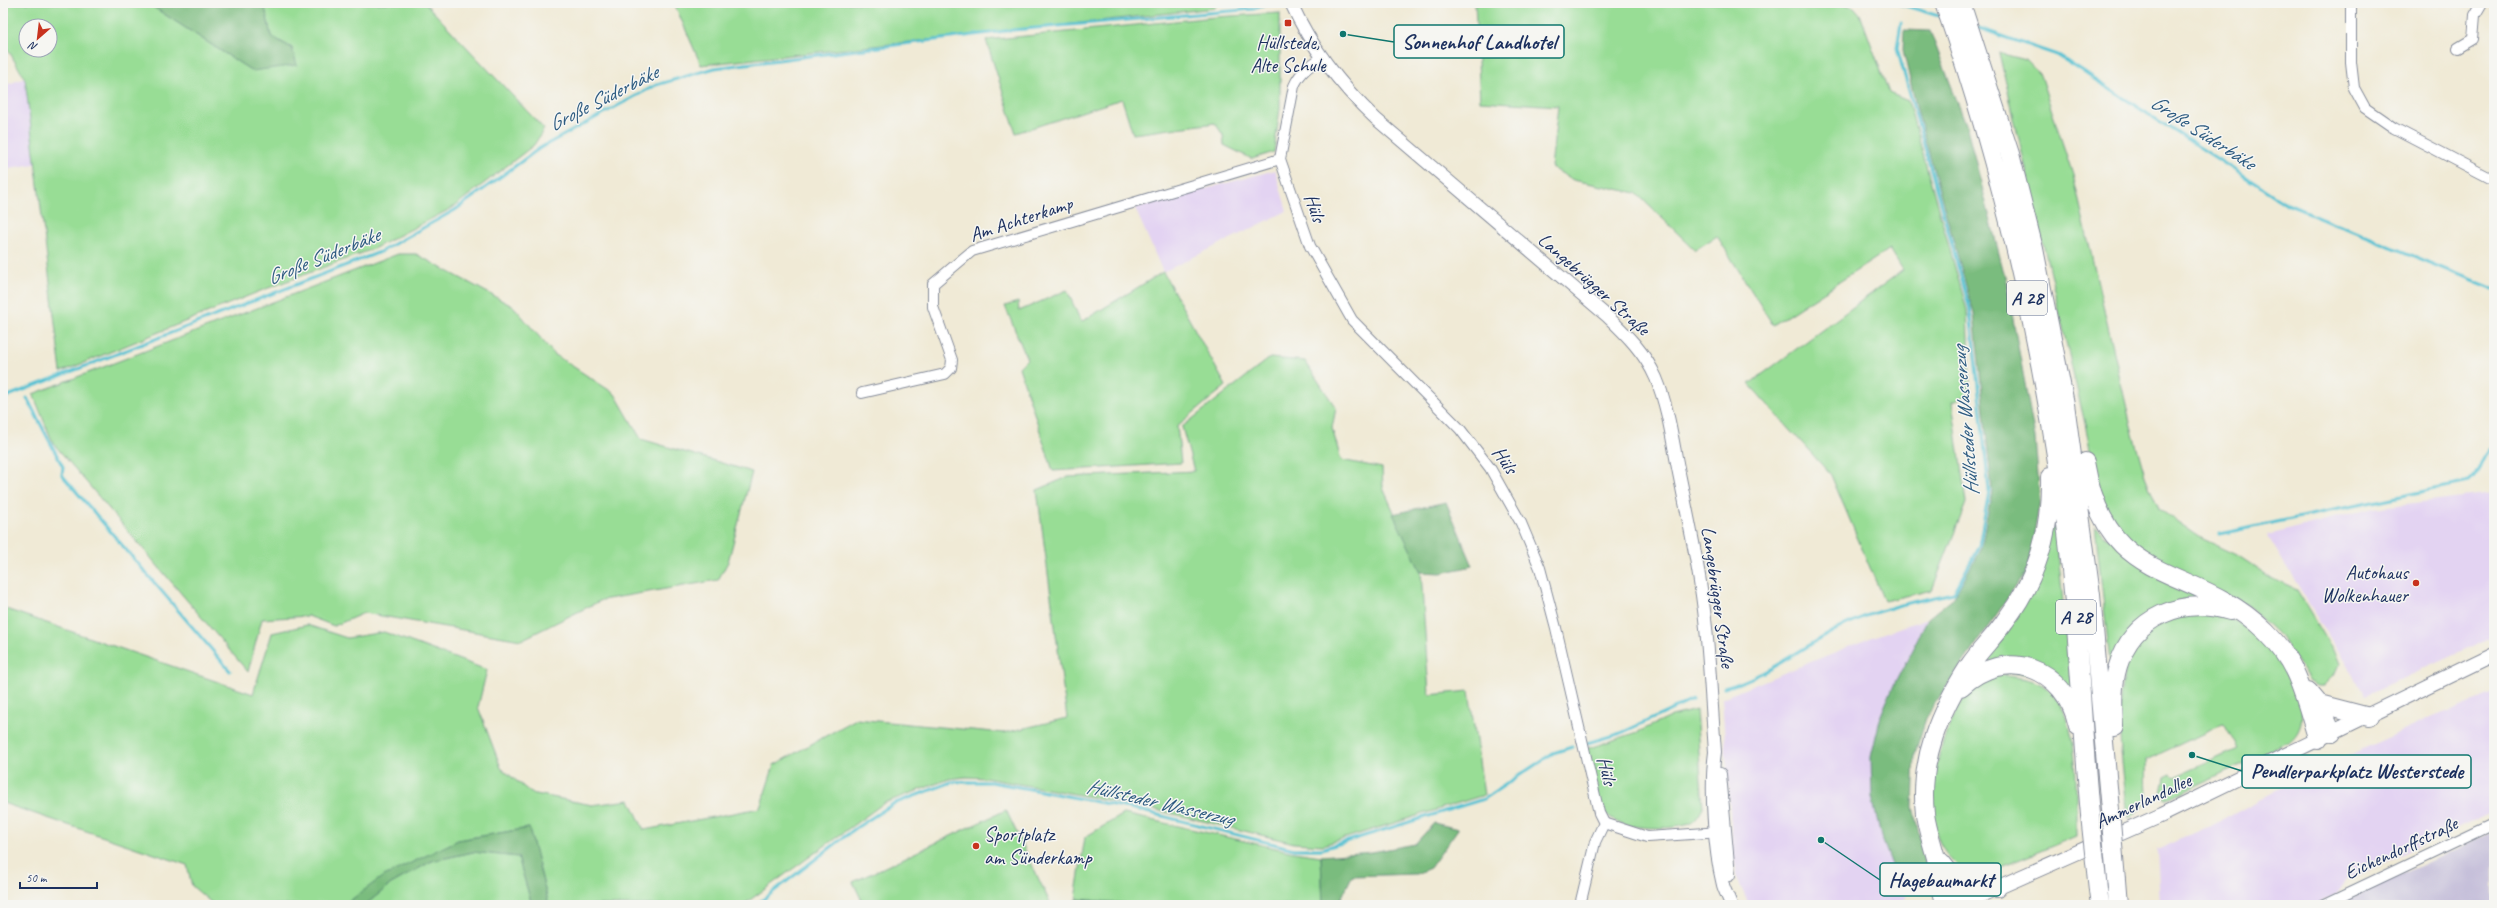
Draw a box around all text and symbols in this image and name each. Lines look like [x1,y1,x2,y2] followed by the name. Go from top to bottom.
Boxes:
[18,18,58,58] north arrow
[1283,18,1293,28] marker: Hüllstede, Alte Schule
[1394,25,1564,58] callout: Sonnenhof Landhotel
[1402,29,1560,55] text: Sonnenhof Landhotel
[1250,30,1327,78] place label: Hüllstede, Alte Schule
[25,38,40,55] text: N
[544,58,665,137] water label: Große Süderbäke
[2146,89,2263,177] water label: Große Süderbäke
[966,190,1077,247] street label: Am Achterkamp
[1298,190,1332,228] street label: Hüls
[263,220,386,290] water label: Große Süderbäke
[1533,227,1656,342] street label: Langebrügger Straße
[2007,281,2047,315] road number: A 28
[1945,342,1984,497] water label: Hüllsteder Wasserzug
[1486,441,1525,481] street label: Hüls
[1696,525,1740,671] street label: Langebrügger Straße
[2322,560,2410,608] place label: Autohaus Wolkenhauer
[2411,578,2421,588] marker: Autohaus Wolkenhauer
[2056,600,2096,634] road number: A 28
[1591,754,1623,790] street label: Hüls
[2242,755,2471,788] callout: Pendlerparkplatz Westerstede
[2251,758,2465,784] text: Pendlerparkplatz Westerstede
[2091,767,2196,834] street label: Ammerlandallee
[1084,773,1239,832] water label: Hüllsteder Wasserzug
[2340,810,2463,885] street label: Eichendorffstraße
[984,822,1093,870] place label: Sportplatz am Sünderkamp
[971,841,981,851] marker: Sportplatz am Sünderkamp
[1880,863,2001,896] callout: Hagebaumarkt
[20,864,97,890] scale bar
[1889,867,1996,893] text: Hagebaumarkt
[26,870,48,886] text: 50 m

